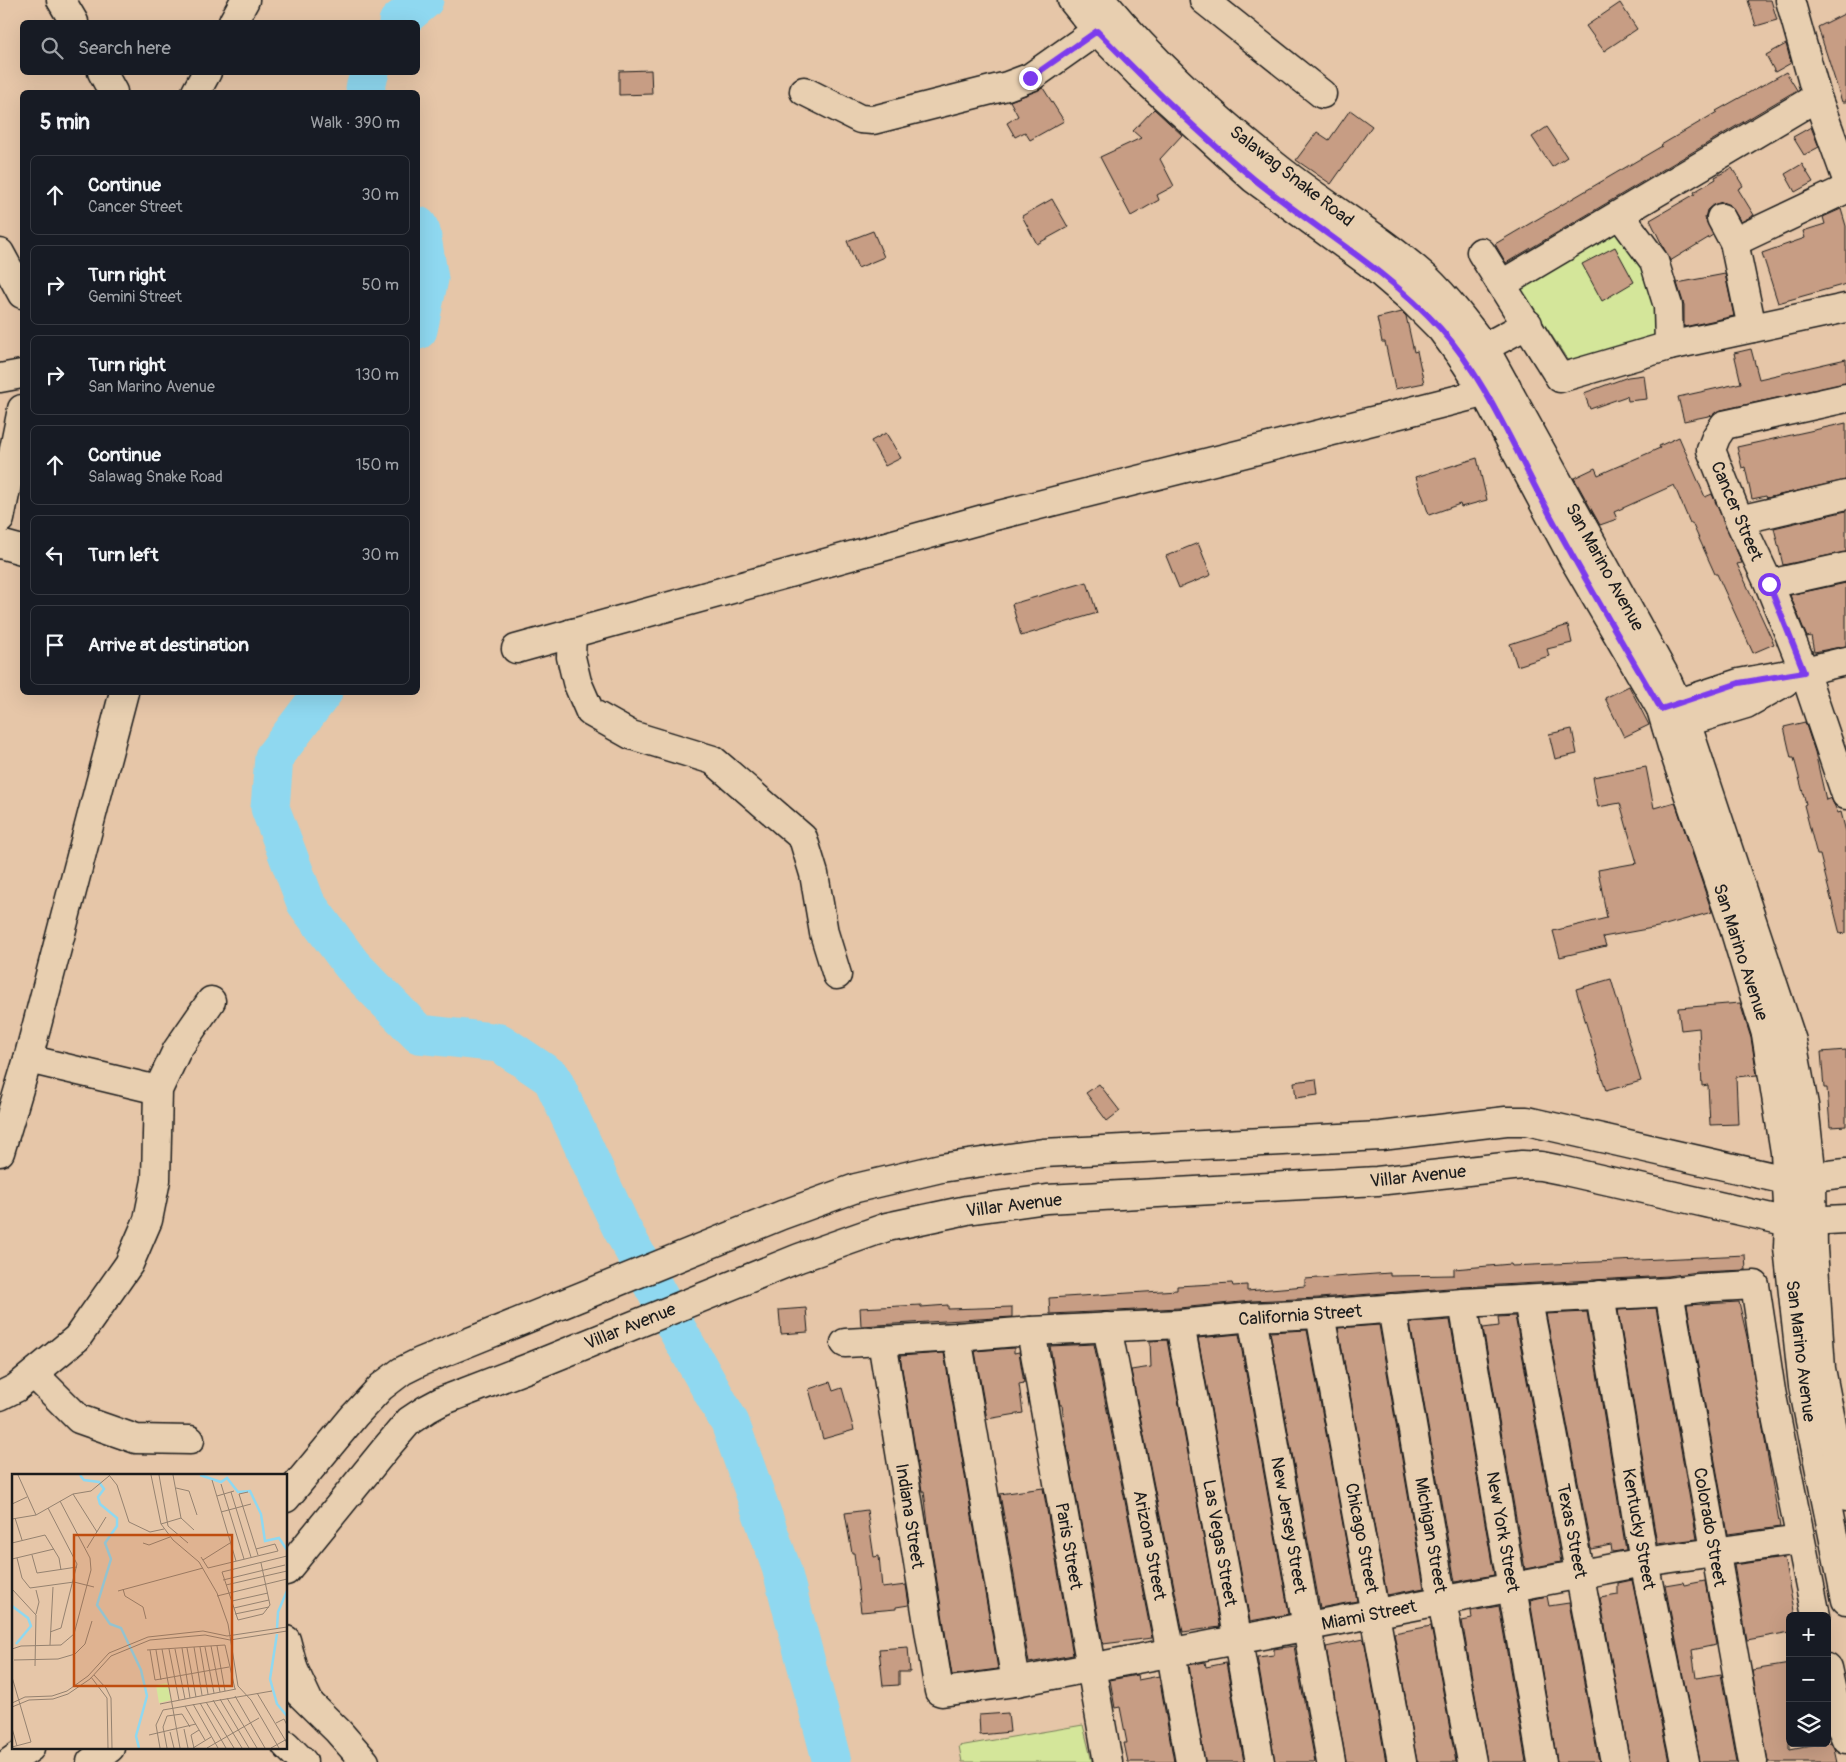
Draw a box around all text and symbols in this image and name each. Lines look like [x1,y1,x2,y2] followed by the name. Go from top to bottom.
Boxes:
[20,20,420,75] search box
[38,34,66,62] icon: search
[78,36,171,60] text: Search here
[1019,67,1042,90] route end
[40,109,90,136] text: 5 min
[311,113,400,133] text: Walk · 390 m
[1225,121,1359,232] street label: Salawag Snake Road
[88,173,161,197] text: Continue
[41,181,69,209] icon: ahead
[361,185,399,205] text: 30 m
[88,197,182,217] text: Cancer Street
[88,263,166,287] text: Turn right
[41,271,69,299] icon: right
[362,275,399,295] text: 50 m
[88,287,182,307] text: Gemini Street
[88,353,166,377] text: Turn right
[41,361,69,389] icon: right
[355,365,399,385] text: 130 m
[88,377,215,397] text: San Marino Avenue
[88,443,161,467] text: Continue
[41,451,69,479] icon: ahead
[355,455,399,475] text: 150 m
[1705,458,1768,565] street label: Cancer Street
[88,467,223,487] text: Salawag Snake Road
[1560,499,1649,635] street label: San Marino Avenue
[41,541,69,569] icon: left
[88,543,158,567] text: Turn left
[361,545,399,565] text: 30 m
[1758,573,1781,596] route start
[41,631,69,659] icon: arrive
[88,633,249,657] text: Arrive at destination
[1708,881,1774,1024] street label: San Marino Avenue
[1369,1160,1467,1193] street label: Villar Avenue
[965,1188,1064,1223] street label: Villar Avenue
[1780,1279,1821,1423] street label: San Marino Avenue
[581,1298,679,1355] street label: Villar Avenue
[1237,1300,1363,1331] street label: California Street
[1265,1455,1312,1596] street label: New Jersey Street
[890,1462,929,1571] street label: Indiana Street
[1688,1466,1731,1589] street label: Colorado Street
[1617,1467,1661,1592] street label: Kentucky Street
[1481,1470,1525,1595] street label: New York Street
[12,1474,288,1750] inset map
[1409,1476,1452,1595] street label: Michigan Street
[1197,1478,1242,1609] street label: Las Vegas Street
[1340,1481,1384,1596] street label: Chicago Street
[1551,1482,1592,1581] street label: Texas Street
[1128,1488,1172,1603] street label: Arizona Street
[1050,1501,1088,1592] street label: Paris Street
[1320,1595,1419,1636] street label: Miami Street
[1786,1612,1831,1747] map controls
[1786,1612,1831,1657] button: +
[1786,1657,1831,1702] button: −
[1786,1702,1831,1747] button: layers

